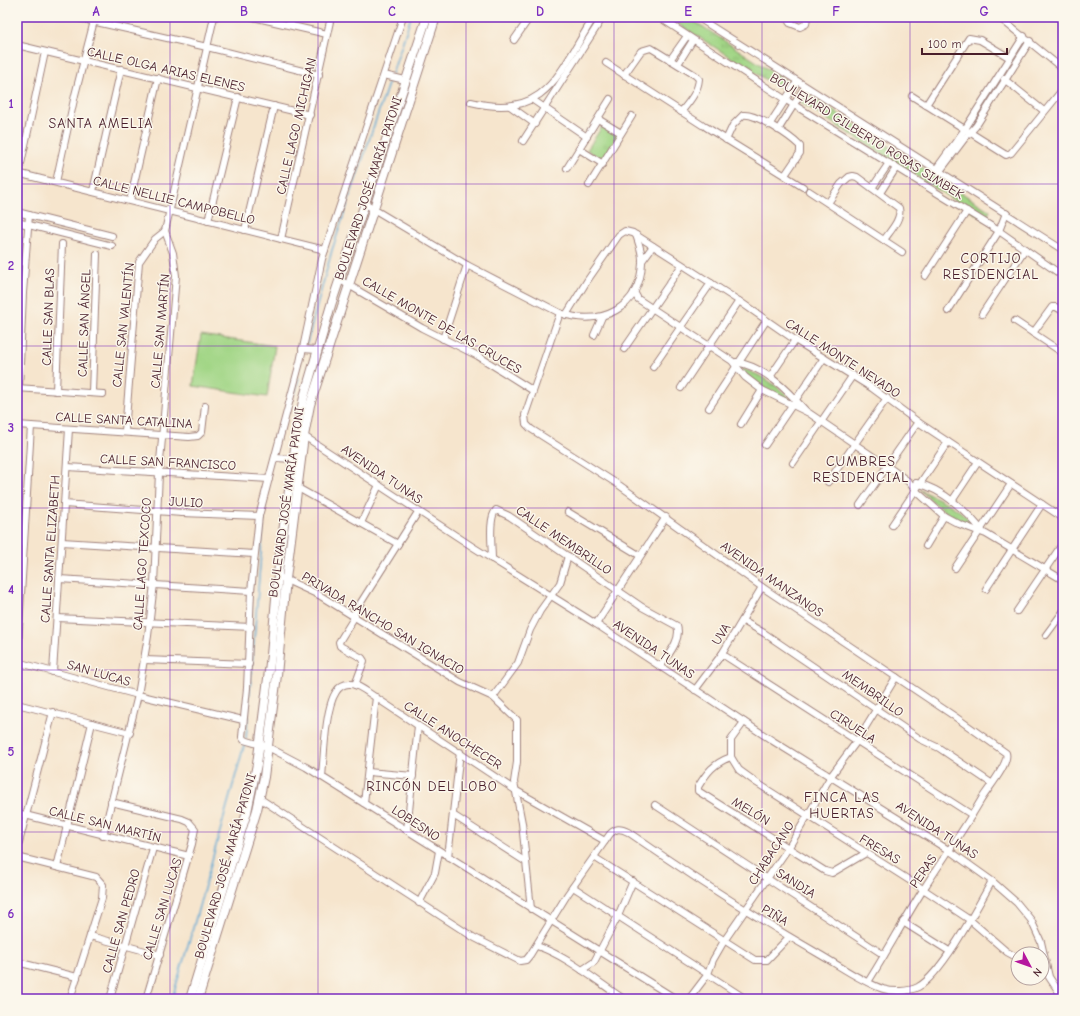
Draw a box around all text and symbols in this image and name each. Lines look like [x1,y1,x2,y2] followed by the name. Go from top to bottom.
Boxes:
[92,4,100,19] text: A
[240,4,248,19] text: B
[388,4,396,19] text: C
[536,4,544,19] text: D
[684,4,692,19] text: E
[832,4,840,19] text: F
[979,4,989,19] text: G
[922,30,1007,56] scale bar
[928,37,961,51] text: 100 m
[86,44,246,94] street label: CALLE OLGA ARIAS ELENES
[273,56,319,196] street label: CALLE LAGO MICHIGAN
[767,70,967,203] street label: BOULEVARD GILBERTO ROSAS SIMBEK
[330,94,405,282] street label: BOULEVARD JOSÉ MARÍA PATONI
[8,96,14,111] text: 1
[49,115,153,132] district label: SANTA AMELIA
[91,173,257,227] street label: CALLE NELLIE CAMPOBELLO
[943,250,1039,283] district label: CORTIJO RESIDENCIAL
[8,258,14,273] text: 2
[108,262,137,388] street label: CALLE SAN VALENTÍN
[39,268,57,366] street label: CALLE SAN BLAS
[74,268,93,377] street label: CALLE SAN ÁNGEL
[147,273,172,389] street label: CALLE SAN MARTÍN
[360,273,524,377] street label: CALLE MONTE DE LAS CRUCES
[783,315,903,401] street label: CALLE MONTE NEVADO
[264,406,307,598] street label: BOULEVARD JOSÉ MARÍA PATONI
[55,409,193,431] street label: CALLE SANTA CATALINA
[8,420,14,435] text: 3
[339,441,425,507] street label: AVENIDA TUNAS
[100,451,236,473] street label: CALLE SAN FRANCISCO
[813,453,909,486] district label: CUMBRES RESIDENCIAL
[37,475,63,623] street label: CALLE SANTA ELIZABETH
[168,494,204,510] street label: JULIO
[130,497,154,631] street label: CALLE LAGO TEXCOCO
[513,502,615,578] street label: CALLE MEMBRILLO
[718,538,826,620] street label: AVENIDA MANZANOS
[299,569,467,677] street label: PRIVADA RANCHO SAN IGNACIO
[8,582,14,597] text: 4
[611,616,697,682] street label: AVENIDA TUNAS
[709,620,734,648] street label: UVA
[65,657,133,689] street label: SAN LUCAS
[839,666,907,720] street label: MEMBRILLO
[401,698,505,772] street label: CALLE ANOCHECER
[827,706,879,747] street label: CIRUELA
[8,744,15,759] text: 5
[190,771,259,960] street label: BOULEVARD JOSÉ MARÍA PATONI
[366,778,498,795] district label: RINCÓN DEL LOBO
[804,789,880,822] district label: FINCA LAS HUERTAS
[729,793,773,828] street label: MELÓN
[893,798,981,862] street label: AVENIDA TUNAS
[47,802,163,845] street label: CALLE SAN MARTÍN
[389,802,443,844] street label: LOBESNO
[745,818,797,888] street label: CHABACANO
[857,831,903,867] street label: FRESAS
[906,851,940,891] street label: PERAS
[139,856,185,962] street label: CALLE SAN LUCAS
[773,865,819,901] street label: SANDIA
[99,867,143,975] street label: CALLE SAN PEDRO
[759,900,792,929] street label: PIÑA
[8,906,15,921] text: 6
[1010,946,1050,986] north arrow
[1030,965,1044,979] text: N

